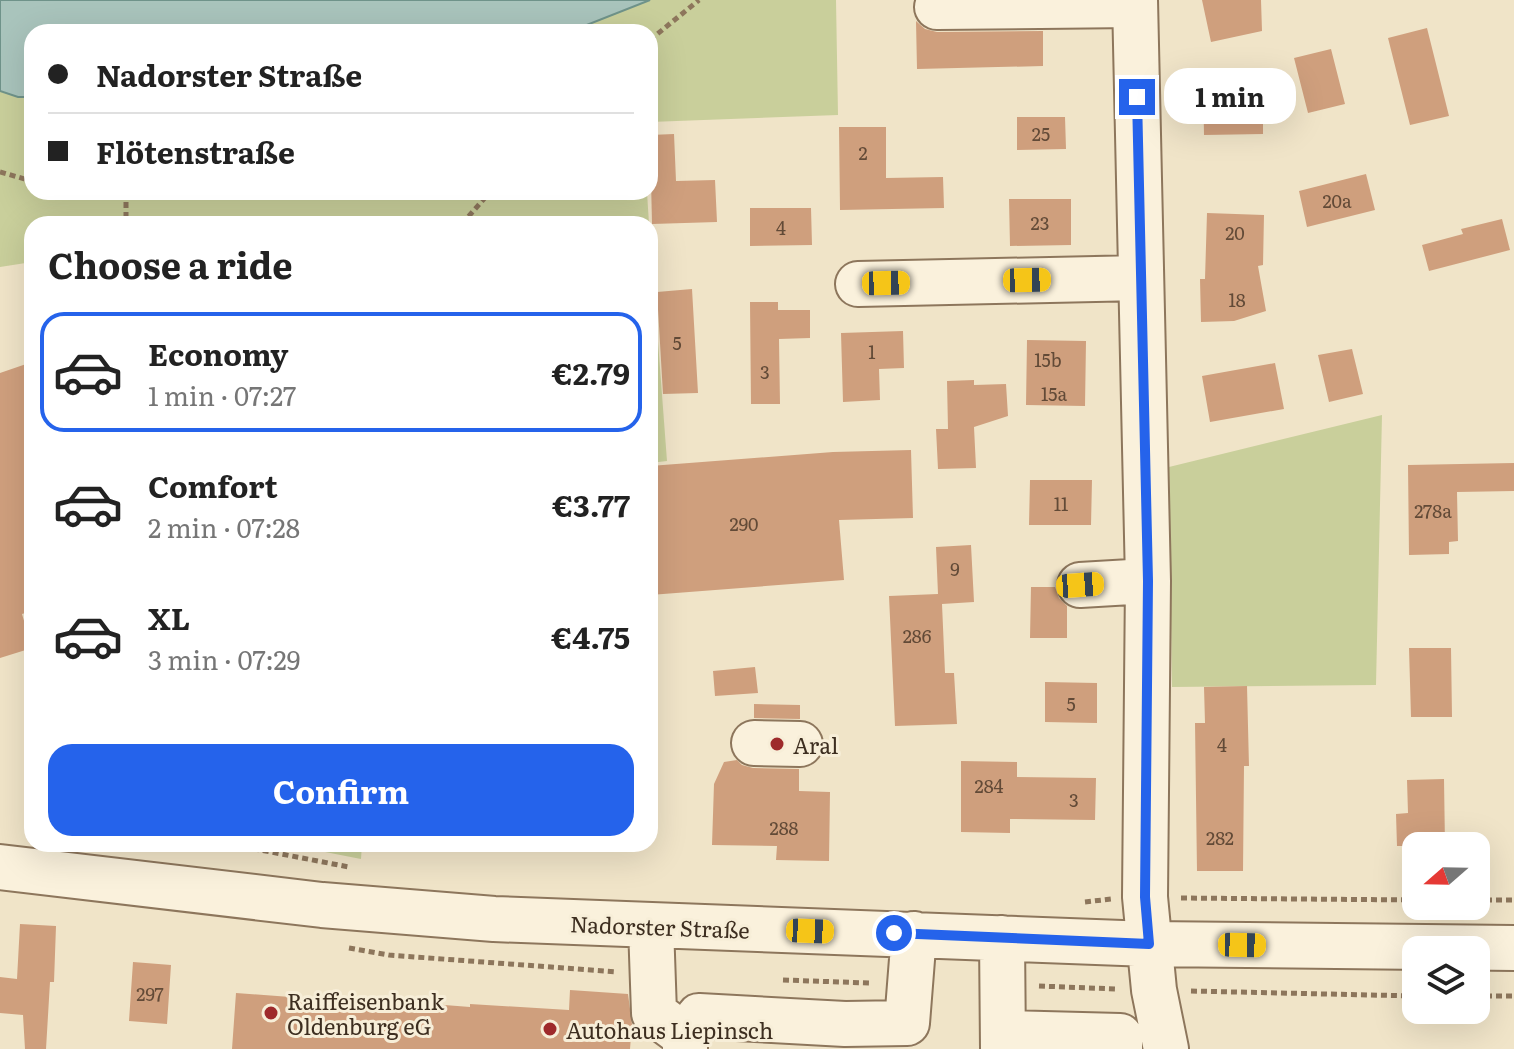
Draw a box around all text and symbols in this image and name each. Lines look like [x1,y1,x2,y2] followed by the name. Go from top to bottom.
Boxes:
[96,52,362,96] text: Nadorster Straße
[1165,69,1297,125] callout: 1 min
[1195,76,1265,115] text: 1 min
[1119,79,1155,115] route end
[1032,120,1050,147] house number: 25
[96,129,295,173] text: Flötenstraße
[858,139,868,166] house number: 2
[1322,187,1352,214] house number: 20a
[1031,209,1049,236] house number: 23
[776,214,786,241] house number: 4
[1225,219,1245,246] house number: 20
[48,237,293,290] text: Choose a ride
[1003,268,1051,292] car
[862,271,910,295] car
[1228,286,1246,313] house number: 18
[672,329,682,356] house number: 5
[148,331,288,375] text: Economy
[52,336,124,408] icon: car
[868,338,876,365] house number: 1
[1034,346,1062,373] house number: 15b
[552,350,630,394] text: €2.79
[760,358,770,385] house number: 3
[148,375,296,414] text: 1 min · 07:27
[1041,380,1067,407] house number: 15a
[148,463,278,507] text: Comfort
[52,468,124,540] icon: car
[552,482,630,526] text: €3.77
[1054,490,1068,517] house number: 11
[1414,497,1452,524] house number: 278a
[148,507,300,546] text: 2 min · 07:28
[730,510,758,537] house number: 290
[950,555,960,582] house number: 9
[1055,571,1105,599] car
[148,595,190,639] text: XL
[52,600,124,672] icon: car
[551,614,630,658] text: €4.75
[903,622,932,649] house number: 286
[148,639,300,678] text: 3 min · 07:29
[1066,690,1076,717] house number: 5
[793,728,838,761] place label: Aral
[1217,731,1227,758] house number: 4
[768,735,786,753] marker: Aral
[48,744,634,836] button: Confirm
[975,772,1004,799] house number: 284
[1069,786,1079,813] house number: 3
[770,814,799,841] house number: 288
[1206,824,1234,851] house number: 282
[1402,832,1490,920] north arrow
[1402,832,1490,1024] map controls
[570,906,750,946] street label: Nadorster Straße
[876,915,912,951] route start
[786,918,834,944] car
[1218,933,1266,957] car
[1402,936,1490,1024] button: layers
[136,980,164,1007] house number: 297
[287,984,445,1042] place label: Raiffeisenbank Oldenburg eG
[262,1004,280,1022] marker: Raiffeisenbank Oldenburg eG
[566,1013,773,1046] place label: Autohaus Liepinsch
[541,1020,559,1038] marker: Autohaus Liepinsch

